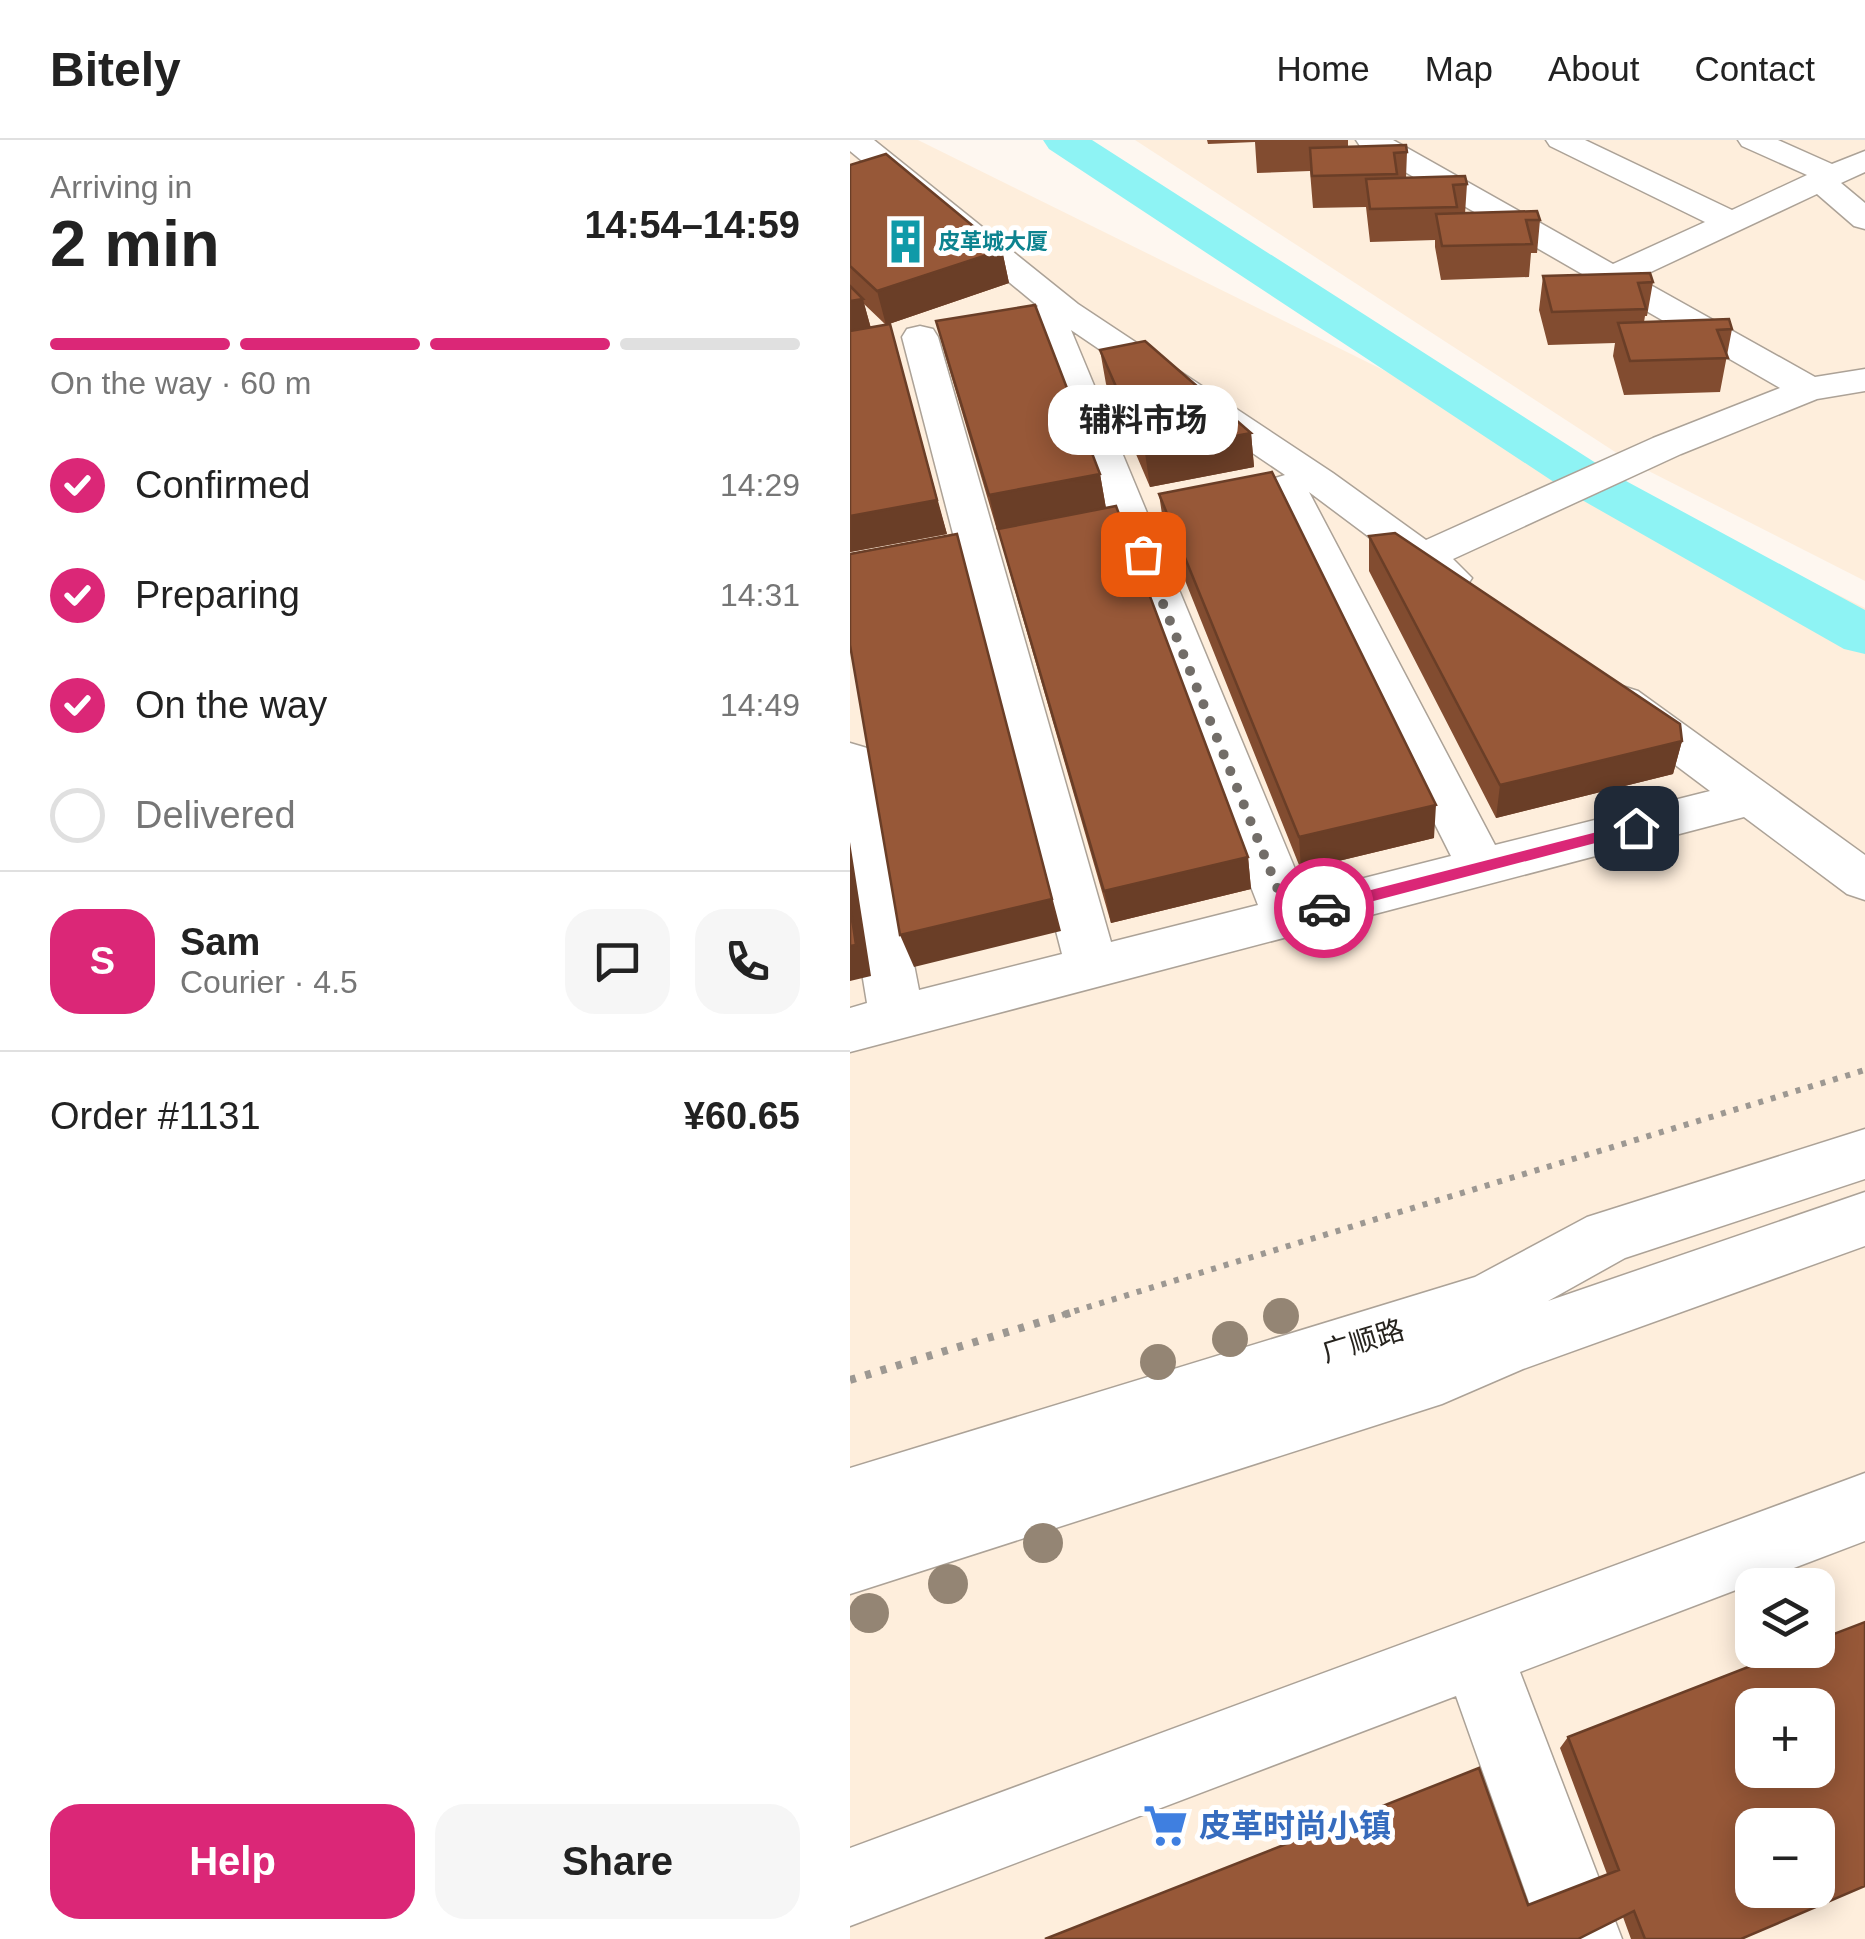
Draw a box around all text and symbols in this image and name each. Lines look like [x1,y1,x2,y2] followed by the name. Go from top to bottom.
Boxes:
[50,43,181,96] text: Bitely
[1276,49,1370,88] text: Home
[1425,49,1493,88] text: Map
[1548,49,1639,88] text: About
[1694,49,1815,88] text: Contact
[50,169,192,205] text: Arriving in
[584,204,800,246] text: 14:54–14:59
[50,207,220,280] text: 2 min
[881,217,929,265] building icon: 皮革城大厦
[938,229,1048,254] place label: 皮革城大厦
[50,365,311,401] text: On the way · 60 m
[1048,384,1238,454] callout: 辅料市场
[1079,402,1207,438] text: 辅料市场
[50,458,105,513] icon: check
[135,464,310,506] text: Confirmed
[720,467,800,503] text: 14:29
[1101,512,1186,597] pin
[1116,527,1171,582] icon: bag
[50,568,105,623] icon: check
[135,574,300,616] text: Preparing
[720,577,800,613] text: 14:31
[50,678,105,733] icon: check
[135,684,327,726] text: On the way
[720,687,800,723] text: 14:49
[1594,786,1679,871] pin
[135,794,296,836] text: Delivered
[1609,801,1664,856] icon: home
[1274,858,1374,958] courier
[1297,881,1352,936] icon: car
[565,909,670,1014] button: chat
[695,909,800,1014] button: phone
[180,921,260,963] text: Sam
[90,940,115,982] text: S
[180,964,358,1000] text: Courier · 4.5
[50,1095,261,1137] text: Order #1131
[684,1095,800,1137] text: ¥60.65
[1318,1314,1408,1368] street label: 广顺路
[1735,1568,1835,1908] map controls
[1735,1568,1835,1668] button: layers
[1735,1688,1835,1788] button: +
[1142,1802,1190,1850] supermarket icon: 皮革时尚小镇
[50,1804,415,1919] button: Help
[435,1804,800,1919] button: Share
[1199,1808,1391,1844] place label: 皮革时尚小镇
[1735,1808,1835,1908] button: −

